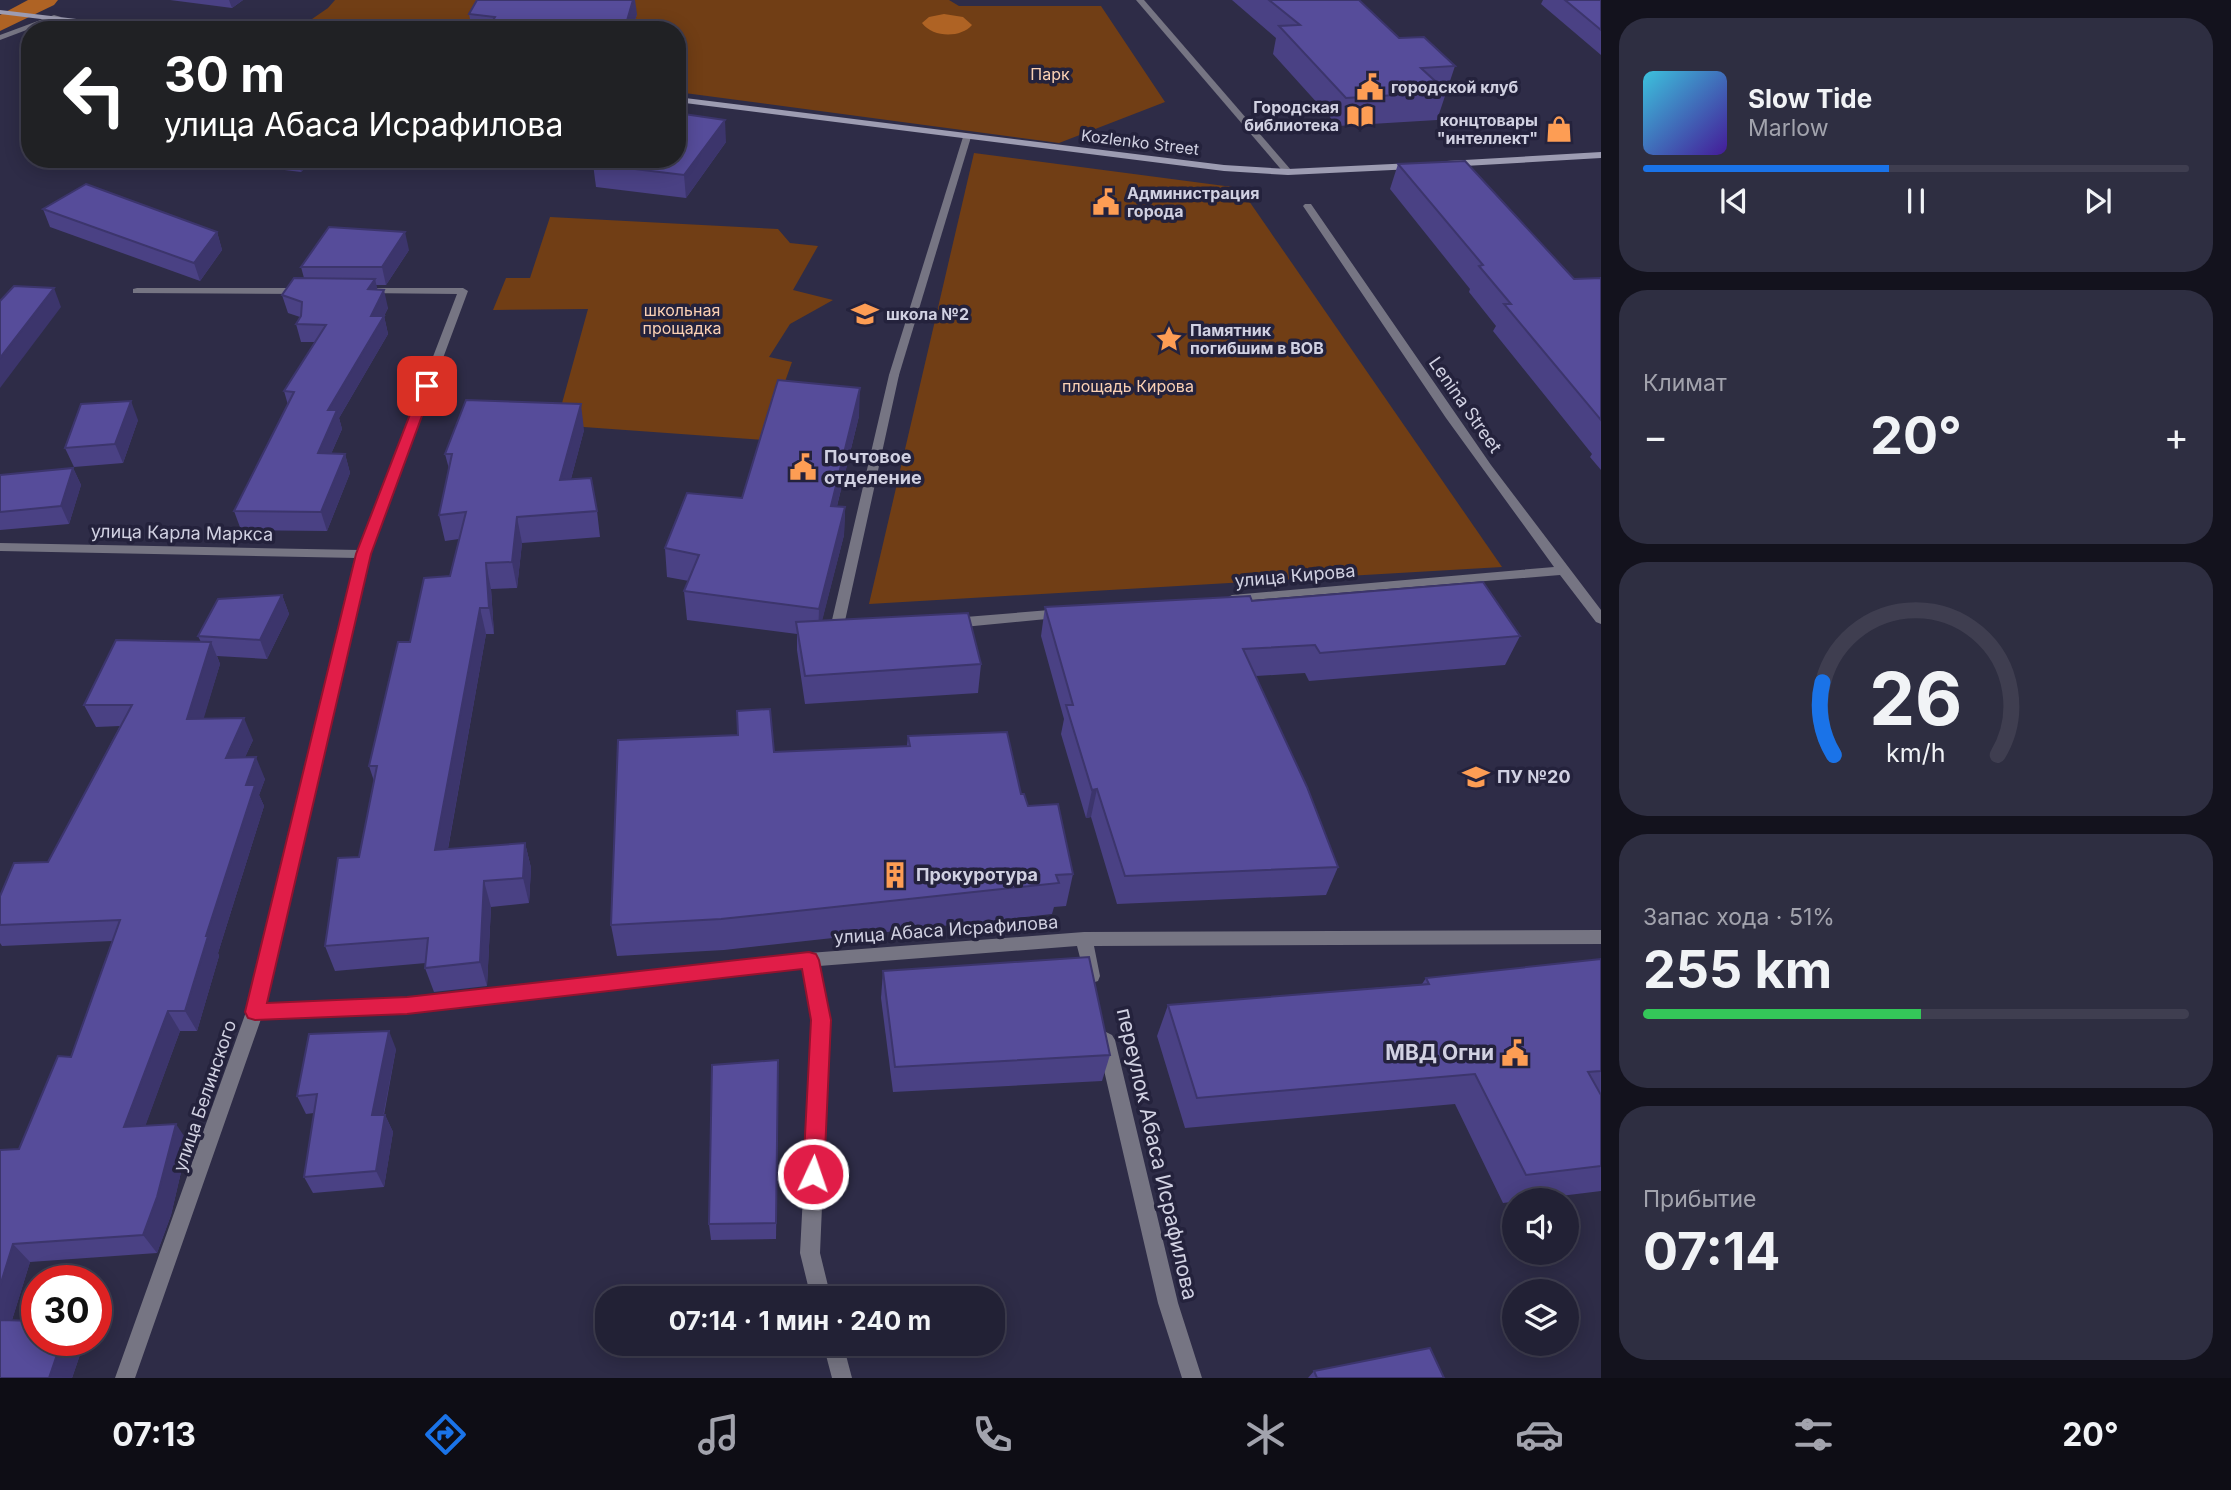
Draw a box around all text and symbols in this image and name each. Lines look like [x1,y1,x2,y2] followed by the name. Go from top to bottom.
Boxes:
[164,45,285,104] text: 30 m
[49,49,140,140] icon: left
[1030,64,1070,84] park label: Парк
[1355,72,1385,102] public building icon: городской клуб
[1391,77,1519,97] place label: городской клуб
[1748,83,1872,114] text: Slow Tide
[1244,97,1339,135] place label: Городская библиотека
[1345,101,1375,131] library icon: Городская библиотека
[164,105,563,144] text: улица Абаса Исрафилова
[1437,110,1538,148] place label: концтовары "интеллект"
[1544,114,1574,144] shop icon: концтовары "интеллект"
[1748,114,1828,142] text: Marlow
[1080,125,1200,159] street label: Kozlenko Street
[1715,182,1753,220] icon: previous
[1897,182,1935,220] icon: pause
[2079,182,2117,220] icon: next
[1127,183,1259,221] place label: Администрация города
[1091,187,1121,217] public building icon: Администрация города
[850,299,880,329] school or university icon: школа №2
[643,300,721,338] park label: школьная прощадка
[886,304,969,324] place label: школа №2
[1190,320,1324,358] place label: Памятник погибшим в ВОВ
[1154,324,1184,354] place icon: Памятник погибшим в ВОВ
[1425,353,1506,457] street label: Lenina Street
[397,356,457,416] pin
[408,367,446,405] icon: arrive
[1643,369,1727,397] text: Климат
[1062,376,1194,396] park label: площадь Кирова
[1870,404,1962,467] text: 20°
[1643,413,1668,459] text: −
[2164,413,2189,459] text: +
[824,446,922,488] place label: Почтовое отделение
[788,452,818,482] public building icon: Почтовое отделение
[91,520,273,545] street label: улица Карла Маркса
[1234,560,1356,591] street label: улица Кирова
[1869,654,1963,743] text: 26
[1886,738,1946,768] text: km/h
[1461,762,1491,792] school or university icon: ПУ №20
[1497,766,1571,787] place label: ПУ №20
[880,860,910,890] building icon: Прокуротура
[916,864,1038,885] place label: Прокуротура
[1643,903,1835,931] text: Запас хода · 51%
[833,911,1059,948] street label: улица Абаса Исрафилова
[1643,938,1832,1001] text: 255 km
[1112,1006,1203,1302] street label: переулок Абаса Исрафилова
[169,1017,240,1174] street label: улица Белинского
[1500,1038,1530,1068] public building icon: МВД Огни
[1385,1040,1494,1065] place label: МВД Огни
[776,1137,850,1211] position arrow
[1643,1185,1756,1213] text: Прибытие
[1502,1188,1579,1356] map controls
[1502,1188,1579,1265] button: sound
[1643,1220,1781,1283] text: 07:14
[21,1265,112,1356] speed limit sign: 30
[1502,1279,1579,1356] button: layers
[669,1305,931,1336] text: 07:14 · 1 мин · 240 m
[421,1410,470,1459] icon: directions
[694,1410,743,1459] icon: music
[968,1410,1017,1459] icon: phone
[1241,1410,1290,1459] icon: climate
[1515,1410,1564,1459] icon: car
[1789,1410,1838,1459] icon: filters
[112,1415,196,1454] text: 07:13
[2062,1415,2119,1454] text: 20°

